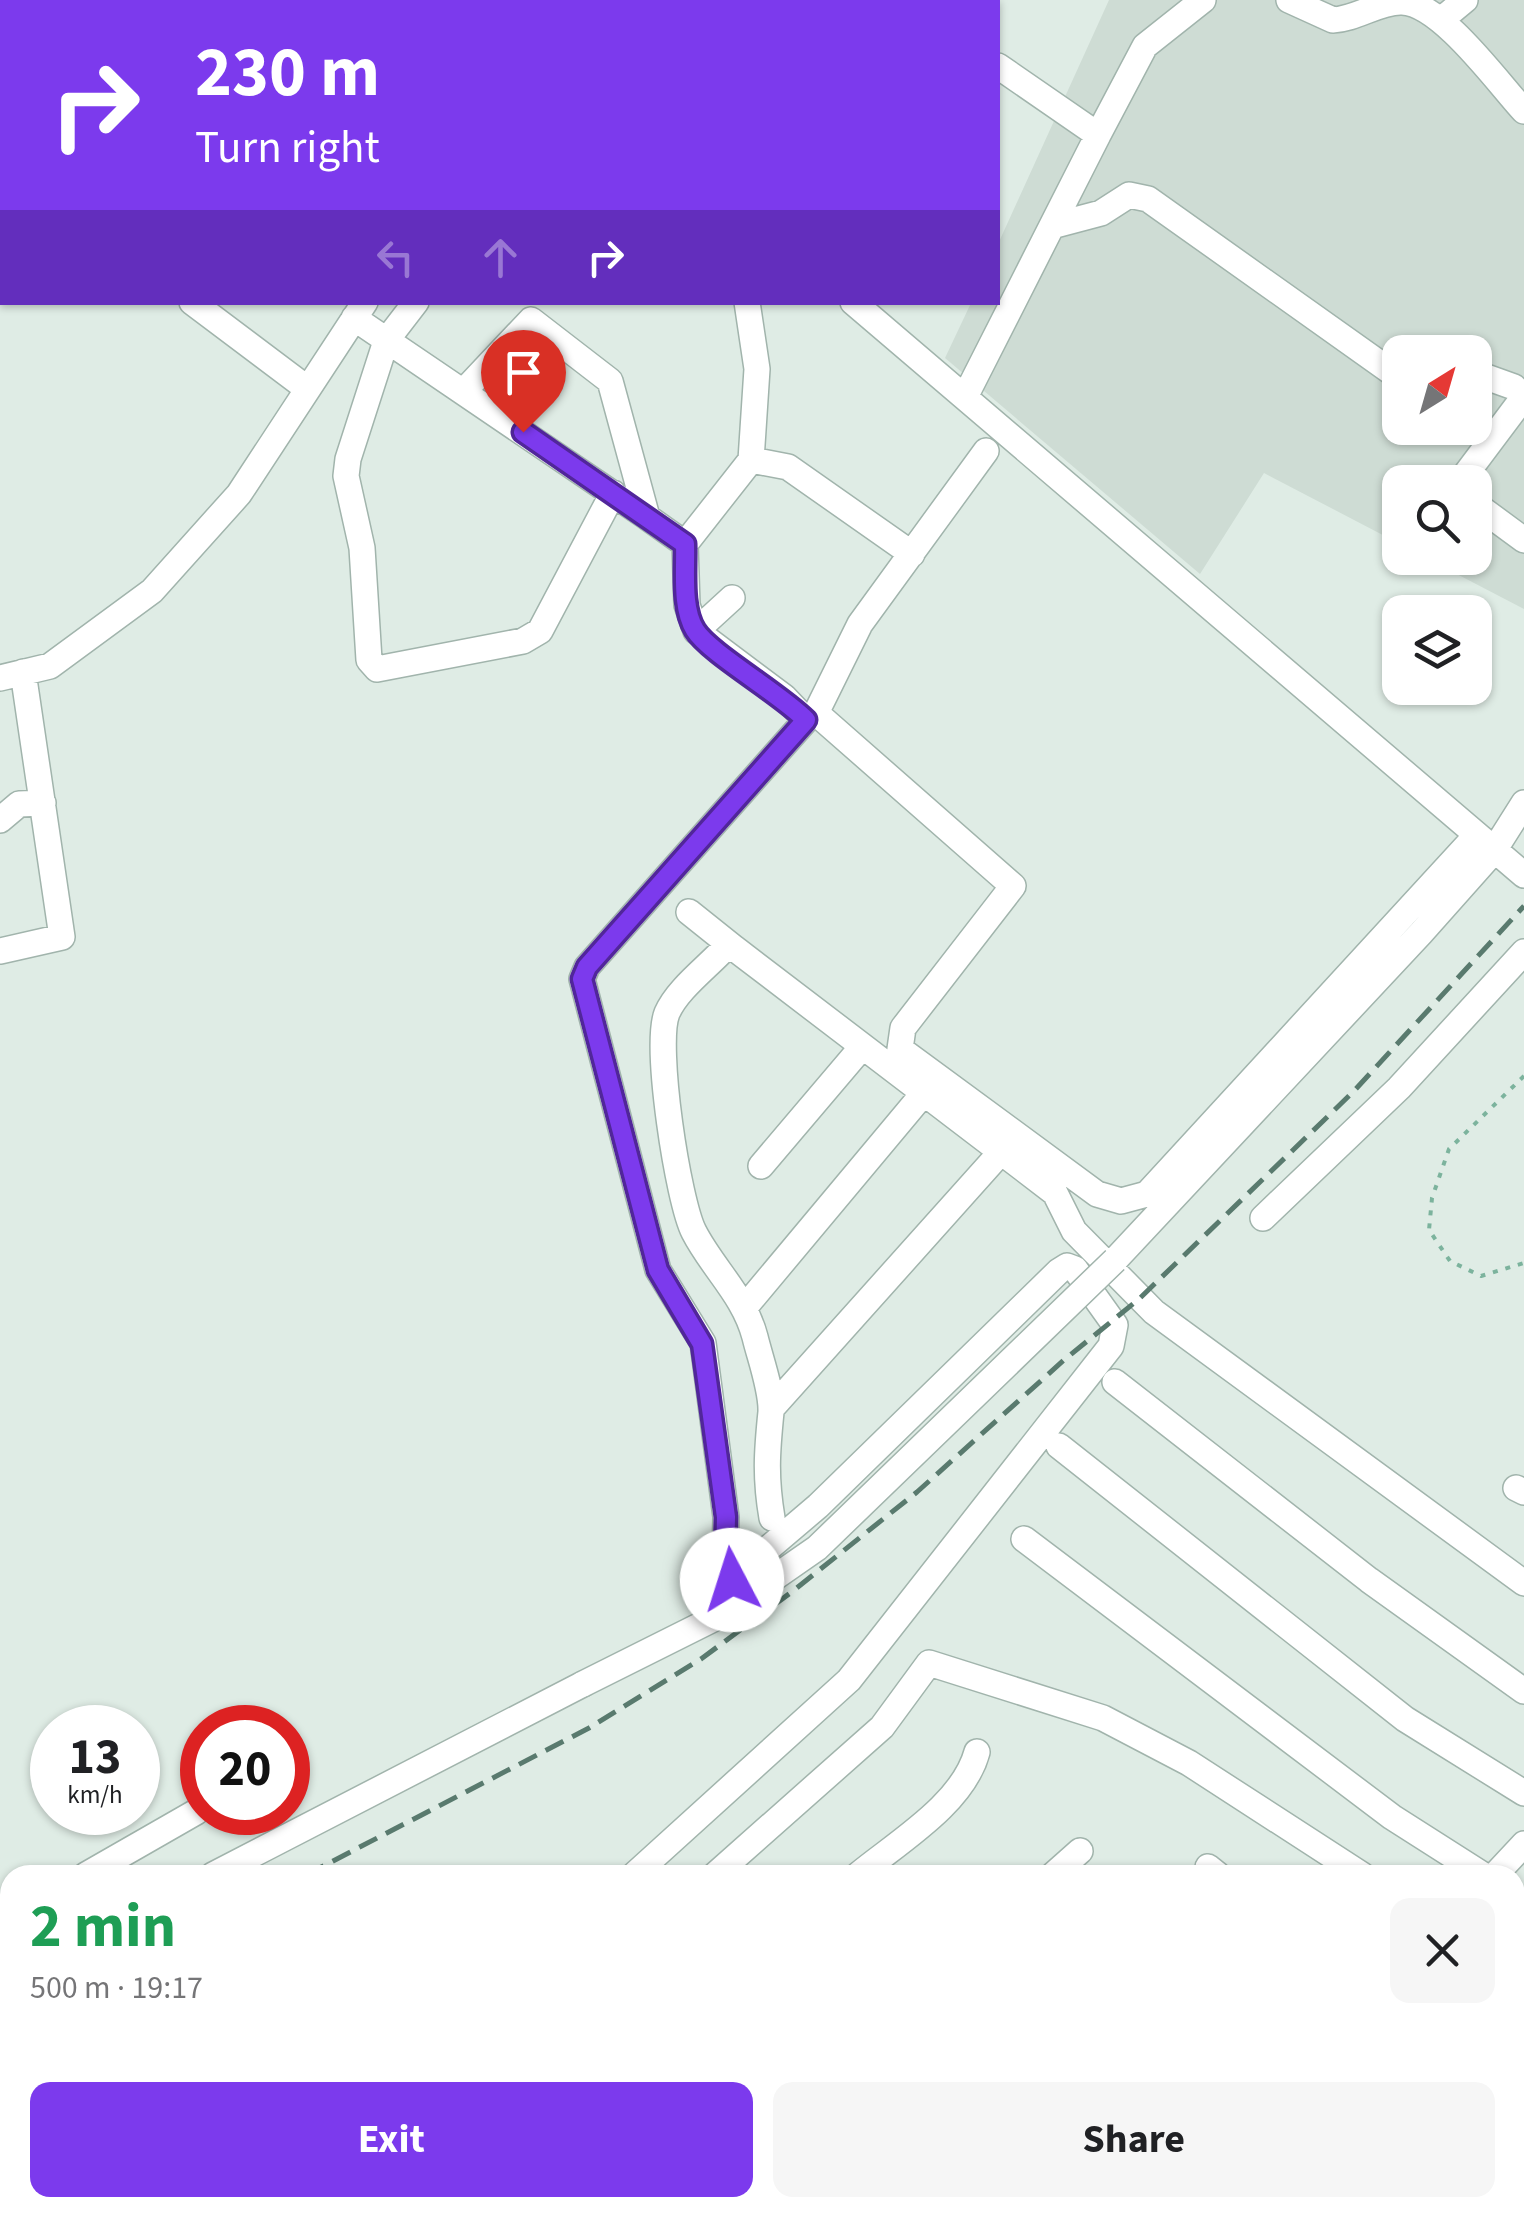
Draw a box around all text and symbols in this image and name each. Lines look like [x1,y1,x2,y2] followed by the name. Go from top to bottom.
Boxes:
[195,23,380,123] text: 230 m
[30,40,160,170] icon: right
[195,116,380,180] text: Turn right
[368,230,423,285] icon: left
[473,230,528,285] icon: ahead
[578,230,633,285] icon: right
[481,330,566,433] pin
[1382,335,1492,445] north arrow
[1382,335,1492,705] map controls
[496,345,551,400] icon: arrive
[1382,465,1492,575] button: search
[1382,595,1492,705] button: layers
[680,1528,784,1632] position arrow
[180,1705,310,1835] speed limit sign: 20
[69,1722,121,1793] text: 13
[67,1777,123,1813] text: km/h
[30,1885,176,1970] text: 2 min
[1390,1898,1495,2003] button: close
[30,1965,203,2011] text: 500 m · 19:17
[30,2082,753,2197] button: Exit
[773,2082,1495,2197] button: Share

